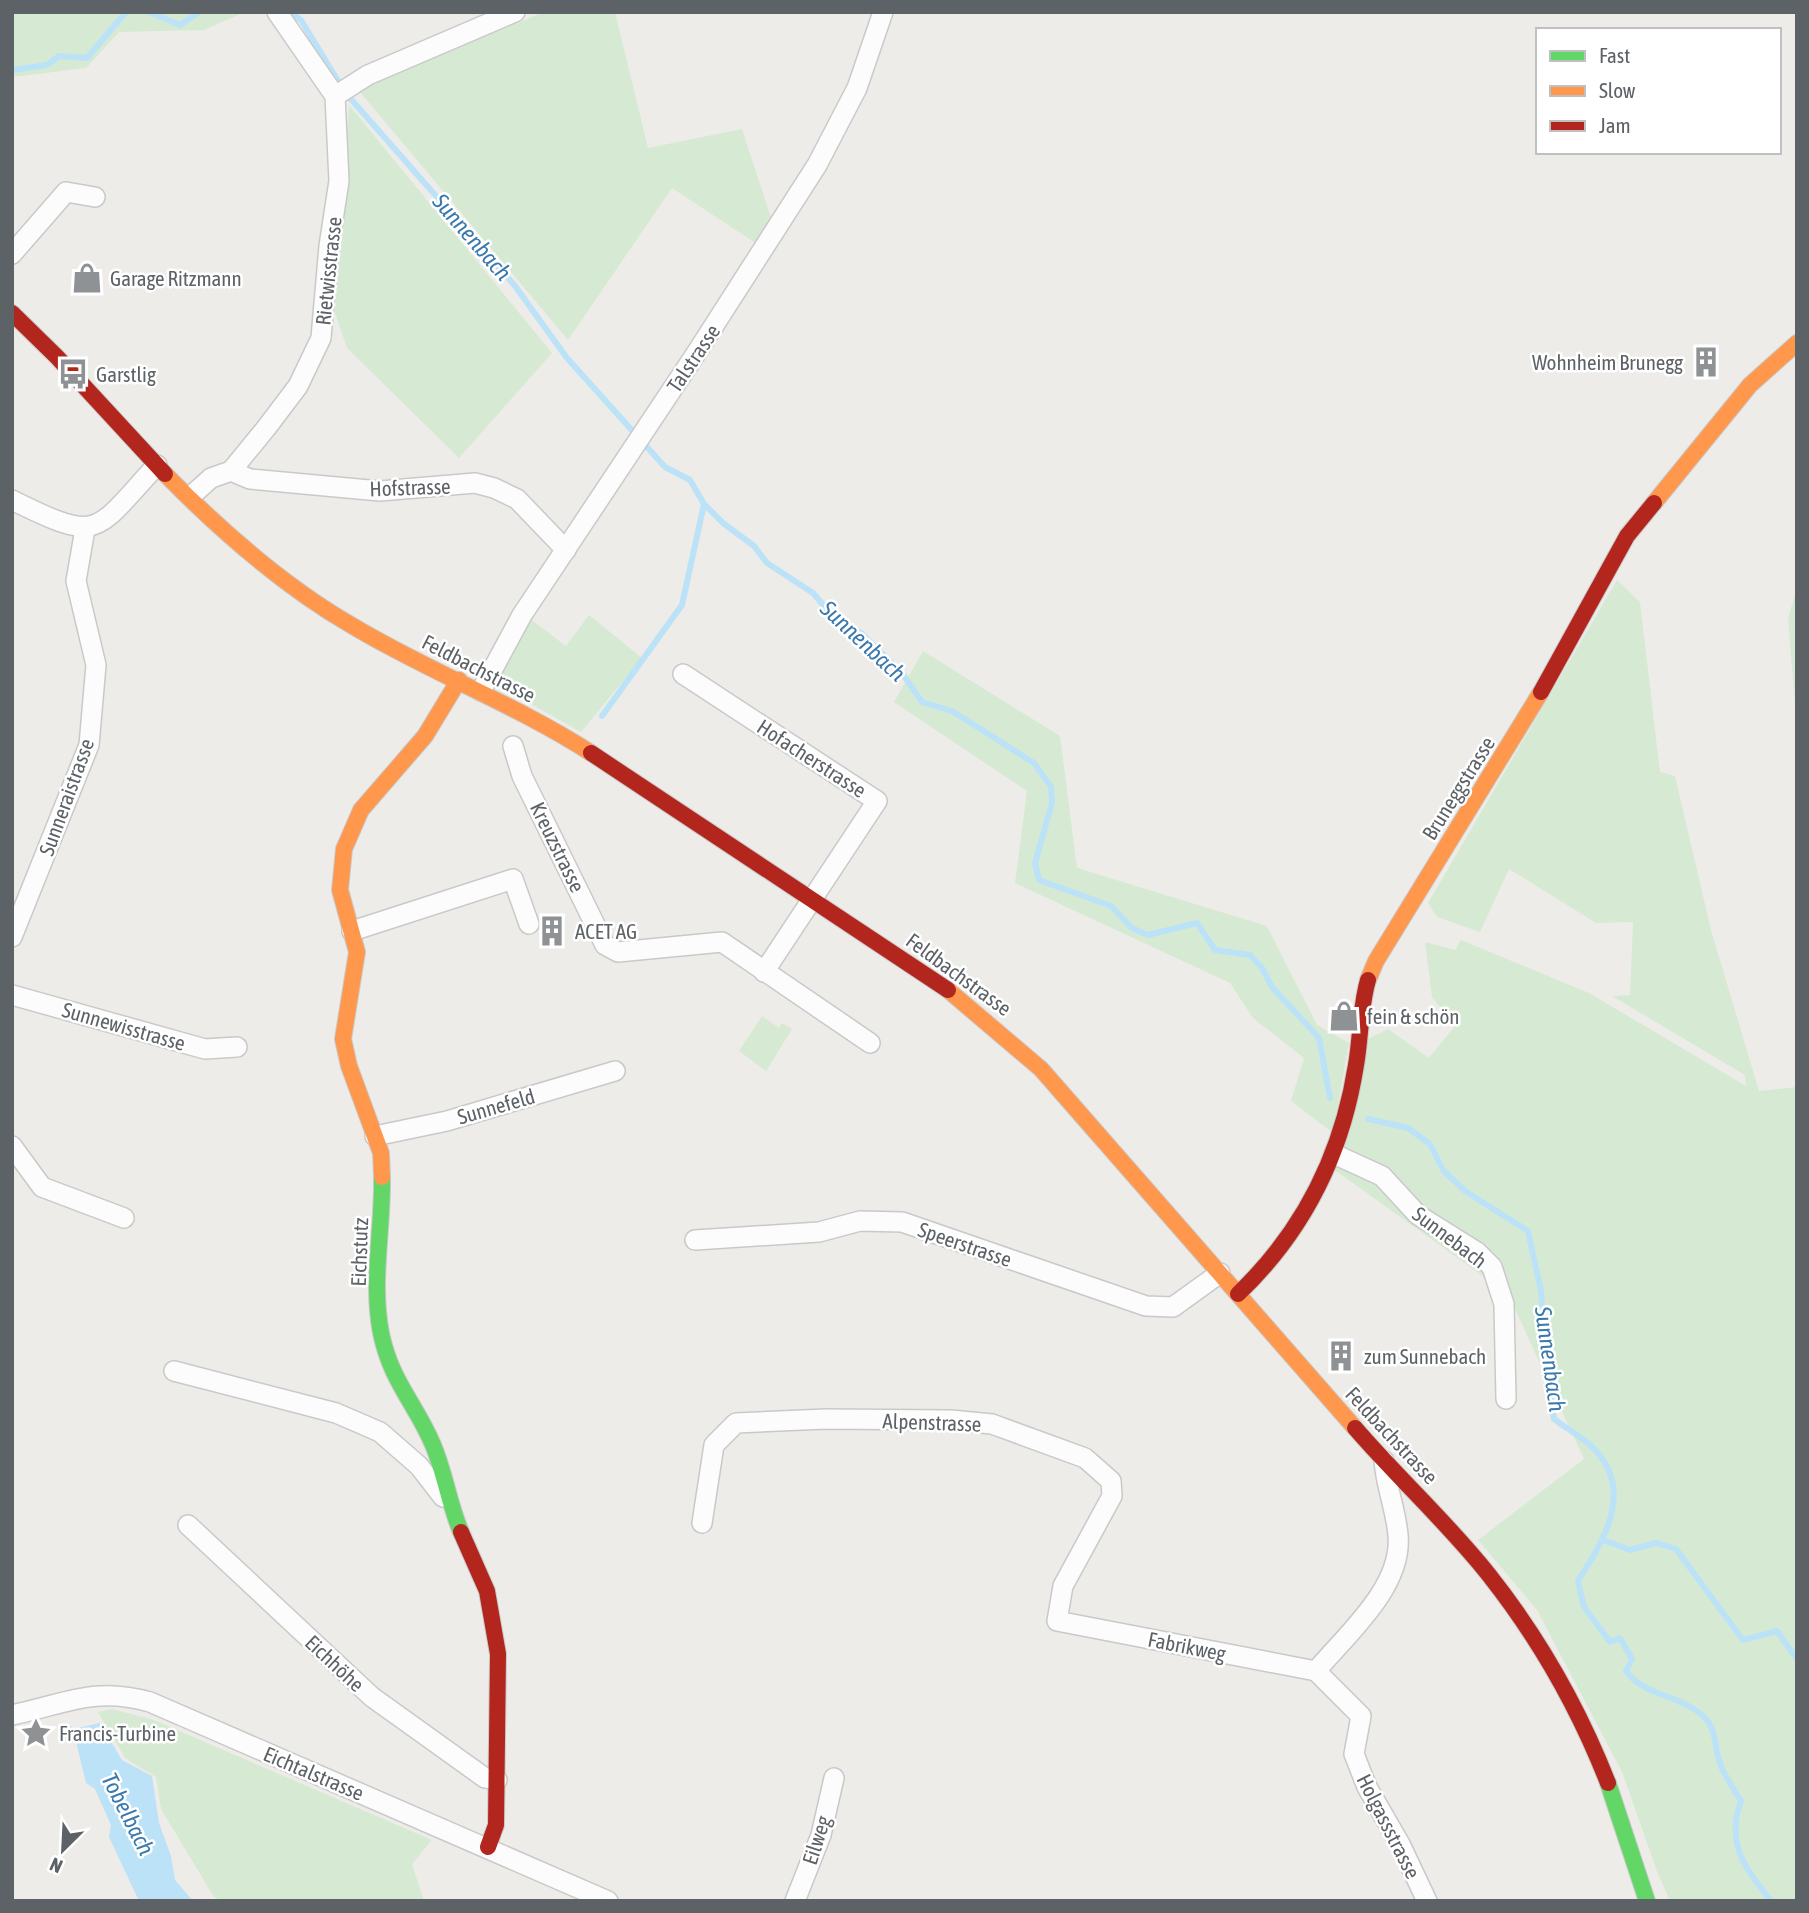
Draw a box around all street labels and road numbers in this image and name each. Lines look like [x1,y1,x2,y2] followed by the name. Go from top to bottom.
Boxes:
[310,216,346,326] street label: Rietwisstrasse
[662,320,724,396] street label: Talstrasse
[369,474,451,500] street label: Hofstrasse
[418,629,540,707] street label: Feldbachstrasse
[753,714,871,802] street label: Hofacherstrasse
[1417,732,1499,844] street label: Bruneggstrasse
[34,735,98,859] street label: Sunneraistrasse
[526,798,590,896] street label: Kreuzstrasse
[902,928,1016,1020] street label: Feldbachstrasse
[60,997,188,1055] street label: Sunnewisstrasse
[454,1084,538,1128] street label: Sunnefeld
[1408,1201,1492,1273] street label: Sunnebach
[346,1217,372,1287] street label: Eichstutz
[915,1217,1015,1271] street label: Speerstrasse
[1341,1382,1443,1488] street label: Feldbachstrasse
[882,1408,982,1436] street label: Alpenstrasse
[1146,1627,1228,1665] street label: Fabrikweg
[301,1630,369,1696] street label: Eichhöhe
[260,1741,368,1805] street label: Eichtalstrasse
[1352,1770,1426,1882] street label: Holgassstrasse
[797,1813,835,1867] street label: Eilweg

